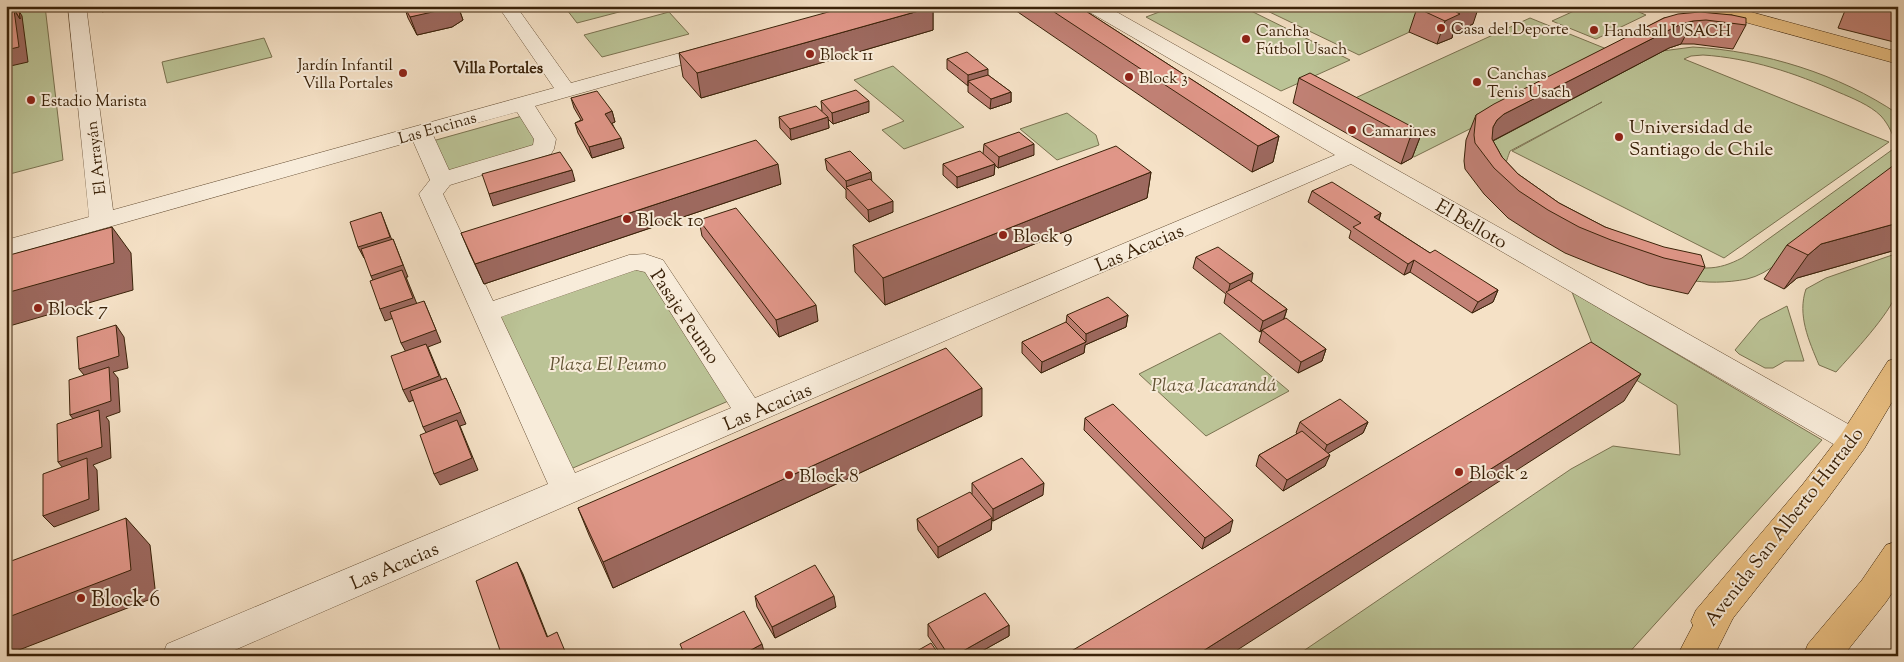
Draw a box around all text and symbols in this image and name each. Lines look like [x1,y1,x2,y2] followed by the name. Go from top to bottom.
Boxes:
[1451,19,1569,42] place label: Casa del Deporte
[1256,21,1348,62] place label: Cancha Fútbol Usach
[1604,21,1731,44] place label: Handball USACH
[1435,22,1447,34] marker: Casa del Deporte
[1588,24,1600,36] marker: Handball USACH
[1240,33,1252,45] marker: Cancha Fútbol Usach
[820,45,874,68] place label: Block 11
[804,48,816,60] marker: Block 11
[296,55,394,96] place label: Jardín Infantil Villa Portales
[453,58,543,81] district label: Villa Portales
[1487,64,1572,105] place label: Canchas Tenis Usach
[397,67,409,79] marker: Jardín Infantil Villa Portales
[1139,68,1188,91] place label: Block 3
[1123,71,1135,83] marker: Block 3
[1471,76,1483,88] marker: Canchas Tenis Usach
[41,91,147,114] place label: Estadio Marista
[25,94,37,106] marker: Estadio Marista
[396,107,480,152] street label: Las Encinas
[1629,115,1774,164] place label: Universidad de Santiago de Chile
[81,119,113,196] street label: El Arrayán
[1362,121,1436,144] place label: Camarines
[1346,124,1358,136] marker: Camarines
[1613,131,1625,143] marker: Universidad de Santiago de Chile
[1430,194,1512,257] street label: El Belloto
[637,208,704,235] place label: Block 10
[621,213,633,225] marker: Block 10
[1092,219,1188,280] street label: Las Acacias
[1013,224,1073,251] place label: Block 9
[997,229,1009,241] marker: Block 9
[642,265,726,370] street label: Pasaje Peumo
[48,297,108,324] place label: Block 7
[32,302,44,314] marker: Block 7
[550,352,666,379] park label: Plaza El Peumo
[1151,373,1277,400] park label: Plaza Jacarandá
[720,378,816,439] street label: Las Acacias
[1699,423,1871,632] street label: Avenida San Alberto Hurtado
[1469,461,1528,488] place label: Block 2
[799,464,859,491] place label: Block 8
[1453,466,1465,478] marker: Block 2
[783,469,795,481] marker: Block 8
[347,537,443,598] street label: Las Acacias
[91,585,160,617] place label: Block 6
[75,592,87,604] marker: Block 6

